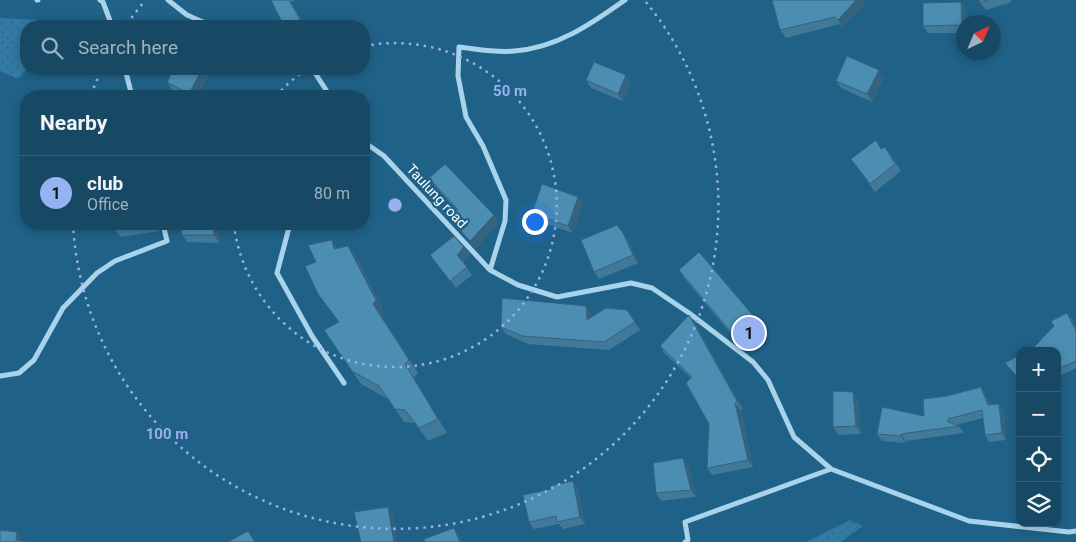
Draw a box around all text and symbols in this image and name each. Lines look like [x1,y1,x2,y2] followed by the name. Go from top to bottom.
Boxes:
[956,15,1001,60] north arrow
[20,20,370,75] search box
[38,34,66,62] icon: search
[78,36,178,59] text: Search here
[493,82,527,100] text: 50 m
[40,111,107,135] text: Nearby
[403,161,471,231] street label: Taulung road
[87,172,123,195] text: club
[51,184,61,203] text: 1
[314,184,350,203] text: 80 m
[87,195,129,214] text: Office
[386,196,404,214] centre of rings
[522,209,548,235] your location
[733,314,765,352] pin: 1
[1016,347,1061,527] map controls
[1016,347,1061,392] button: +
[1016,392,1061,437] button: −
[146,425,188,443] text: 100 m
[1016,437,1061,482] button: locate
[1016,482,1061,527] button: layers

